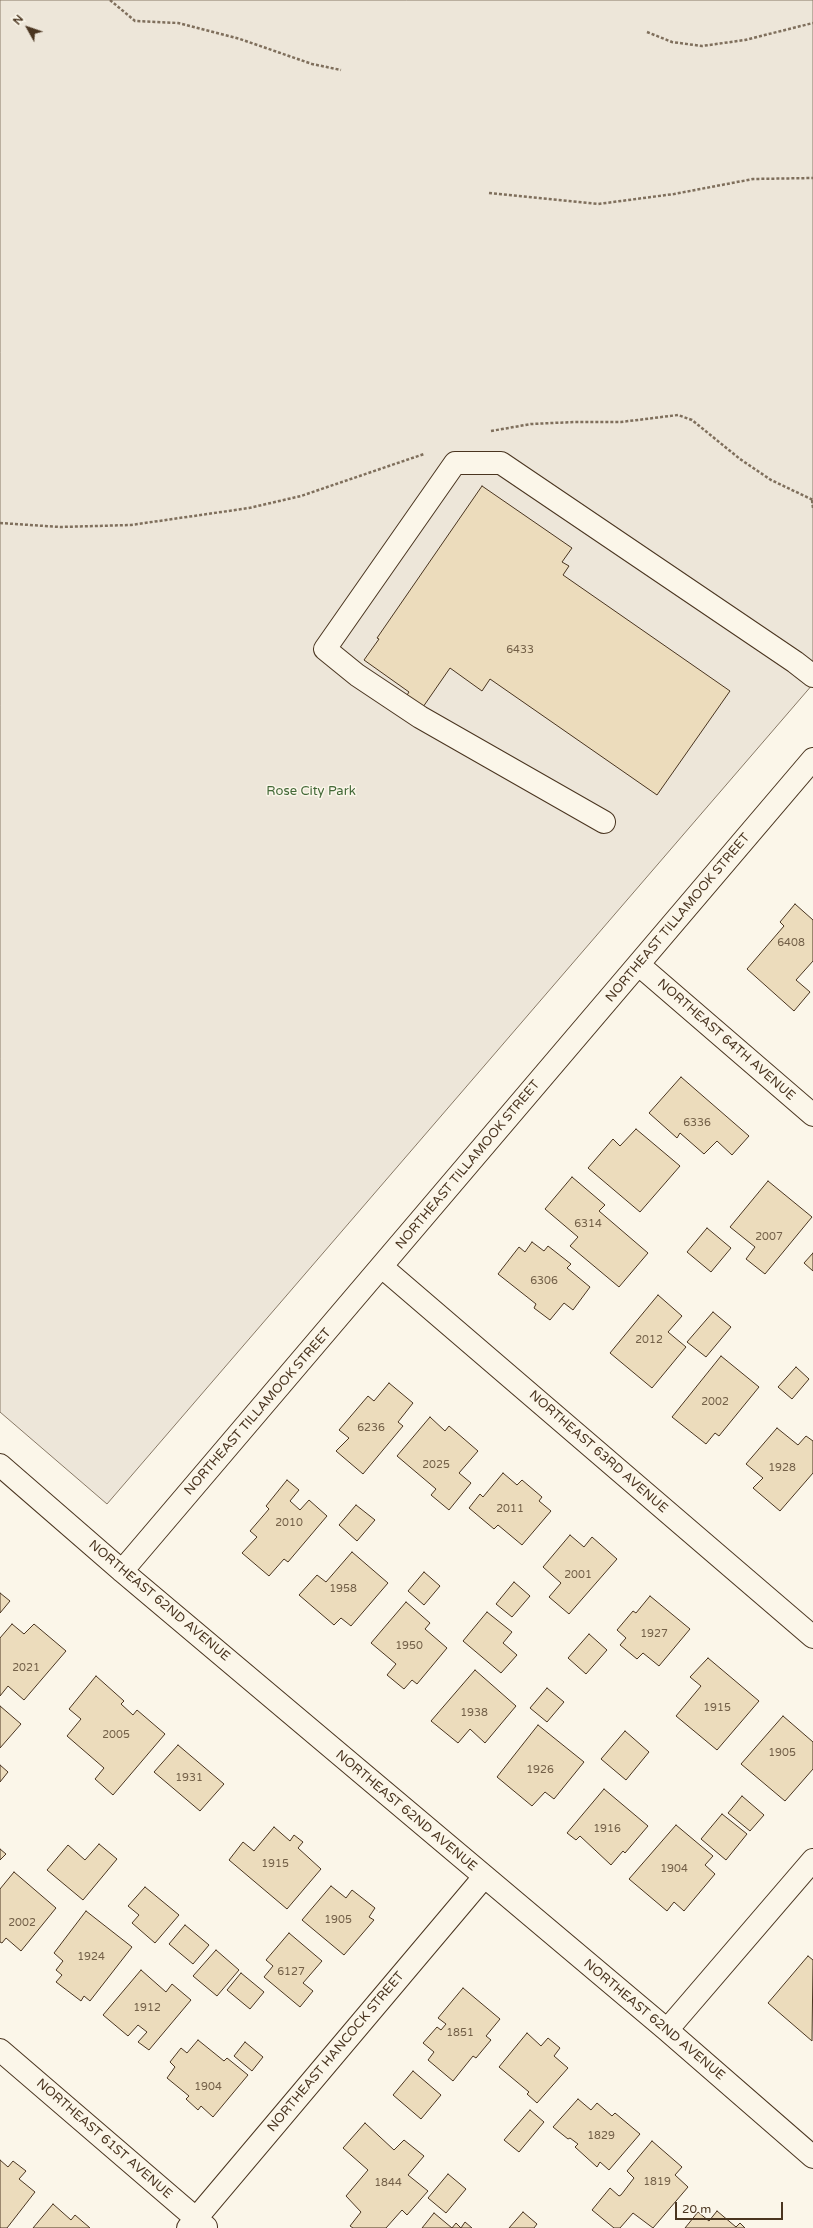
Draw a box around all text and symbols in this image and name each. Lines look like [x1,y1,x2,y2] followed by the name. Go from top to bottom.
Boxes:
[8,8,48,48] north arrow
[11,12,26,28] text: N
[506,643,534,657] house number: 6433
[266,784,356,800] park label: Rose City Park
[603,830,753,1006] street label: NORTHEAST TILLAMOOK STREET
[777,936,805,950] house number: 6408
[654,976,798,1104] street label: NORTHEAST 64TH AVENUE
[393,1077,543,1253] street label: NORTHEAST TILLAMOOK STREET
[683,1116,711,1130] house number: 6336
[574,1217,602,1231] house number: 6314
[755,1230,783,1244] house number: 2007
[530,1274,558,1288] house number: 6306
[181,1325,335,1499] street label: NORTHEAST TILLAMOOK STREET
[635,1333,663,1347] house number: 2012
[526,1388,670,1516] street label: NORTHEAST 63RD AVENUE
[701,1395,729,1409] house number: 2002
[357,1421,385,1435] house number: 6236
[422,1458,450,1472] house number: 2025
[768,1461,796,1475] house number: 1928
[496,1502,524,1516] house number: 2011
[275,1516,303,1530] house number: 2010
[85,1537,233,1665] street label: NORTHEAST 62ND AVENUE
[564,1568,592,1582] house number: 2001
[329,1582,357,1596] house number: 1958
[640,1627,668,1641] house number: 1927
[395,1639,423,1653] house number: 1950
[12,1661,40,1675] house number: 2021
[703,1701,731,1715] house number: 1915
[460,1706,488,1720] house number: 1938
[102,1728,130,1742] house number: 2005
[768,1746,796,1760] house number: 1905
[332,1747,480,1875] street label: NORTHEAST 62ND AVENUE
[526,1763,554,1777] house number: 1926
[175,1771,203,1785] house number: 1931
[593,1822,621,1836] house number: 1916
[261,1857,289,1871] house number: 1915
[660,1862,688,1876] house number: 1904
[324,1913,352,1927] house number: 1905
[8,1916,36,1930] house number: 2002
[77,1950,105,1964] house number: 1924
[580,1956,728,2084] street label: NORTHEAST 62ND AVENUE
[277,1965,305,1979] house number: 6127
[264,1969,408,2135] street label: NORTHEAST HANCOCK STREET
[133,2001,161,2015] house number: 1912
[446,2026,474,2040] house number: 1851
[33,2076,175,2202] street label: NORTHEAST 61ST AVENUE
[194,2080,222,2094] house number: 1904
[587,2129,615,2143] house number: 1829
[643,2175,671,2189] house number: 1819
[374,2176,402,2190] house number: 1844
[677,2194,785,2220] scale bar
[682,2202,711,2216] text: 20 m

